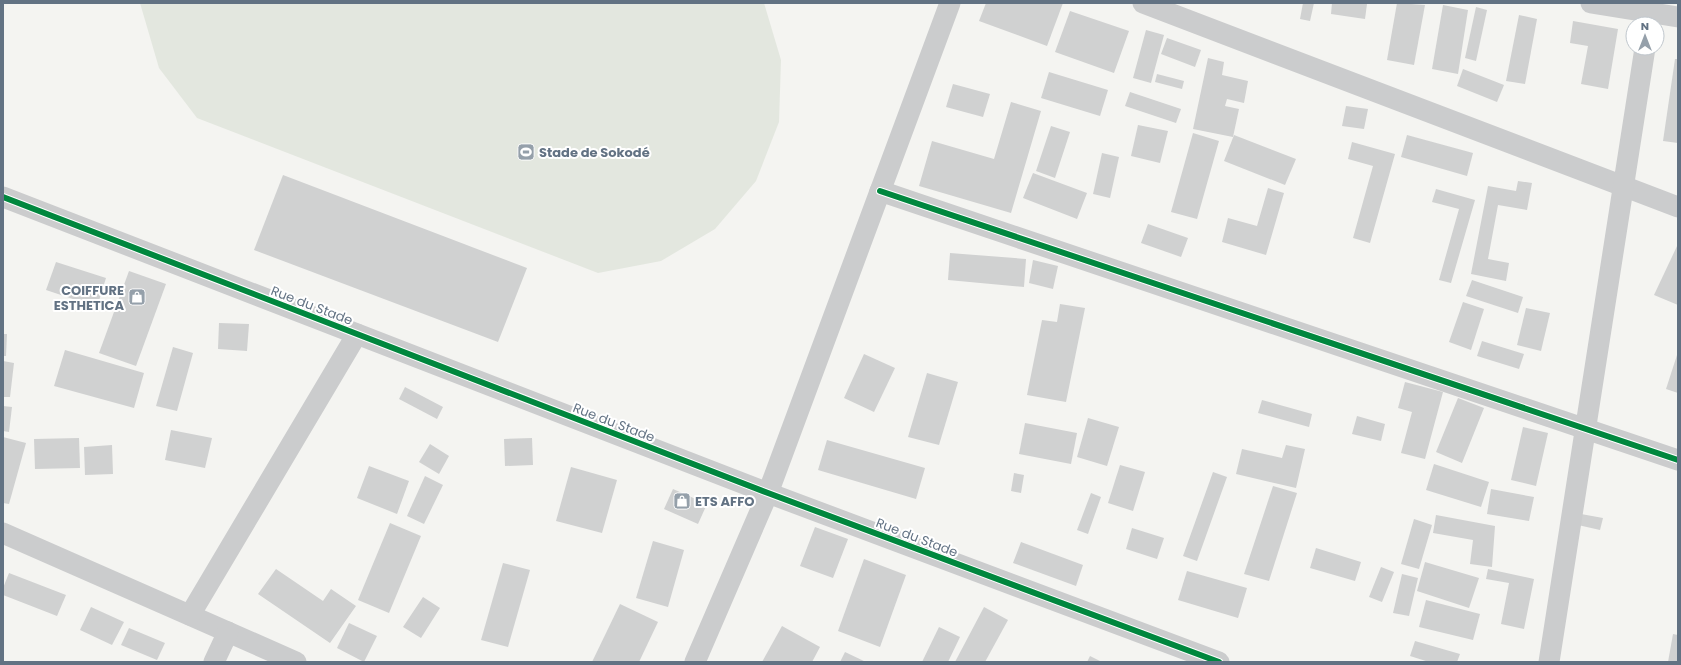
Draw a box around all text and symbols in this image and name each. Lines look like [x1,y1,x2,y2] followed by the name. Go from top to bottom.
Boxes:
[1625,16,1665,56] north arrow
[1641,18,1649,34] text: N
[516,142,536,162] sports icon: Stade de Sokodé
[539,143,650,162] place label: Stade de Sokodé
[54,281,124,315] place label: COIFFURE ESTHETICA
[268,281,356,330] street label: Rue du Stade
[127,287,147,307] shop icon: COIFFURE ESTHETICA
[570,398,658,447] street label: Rue du Stade
[672,491,692,511] shop icon: ETS AFFO
[695,492,755,511] place label: ETS AFFO
[873,513,961,562] street label: Rue du Stade

